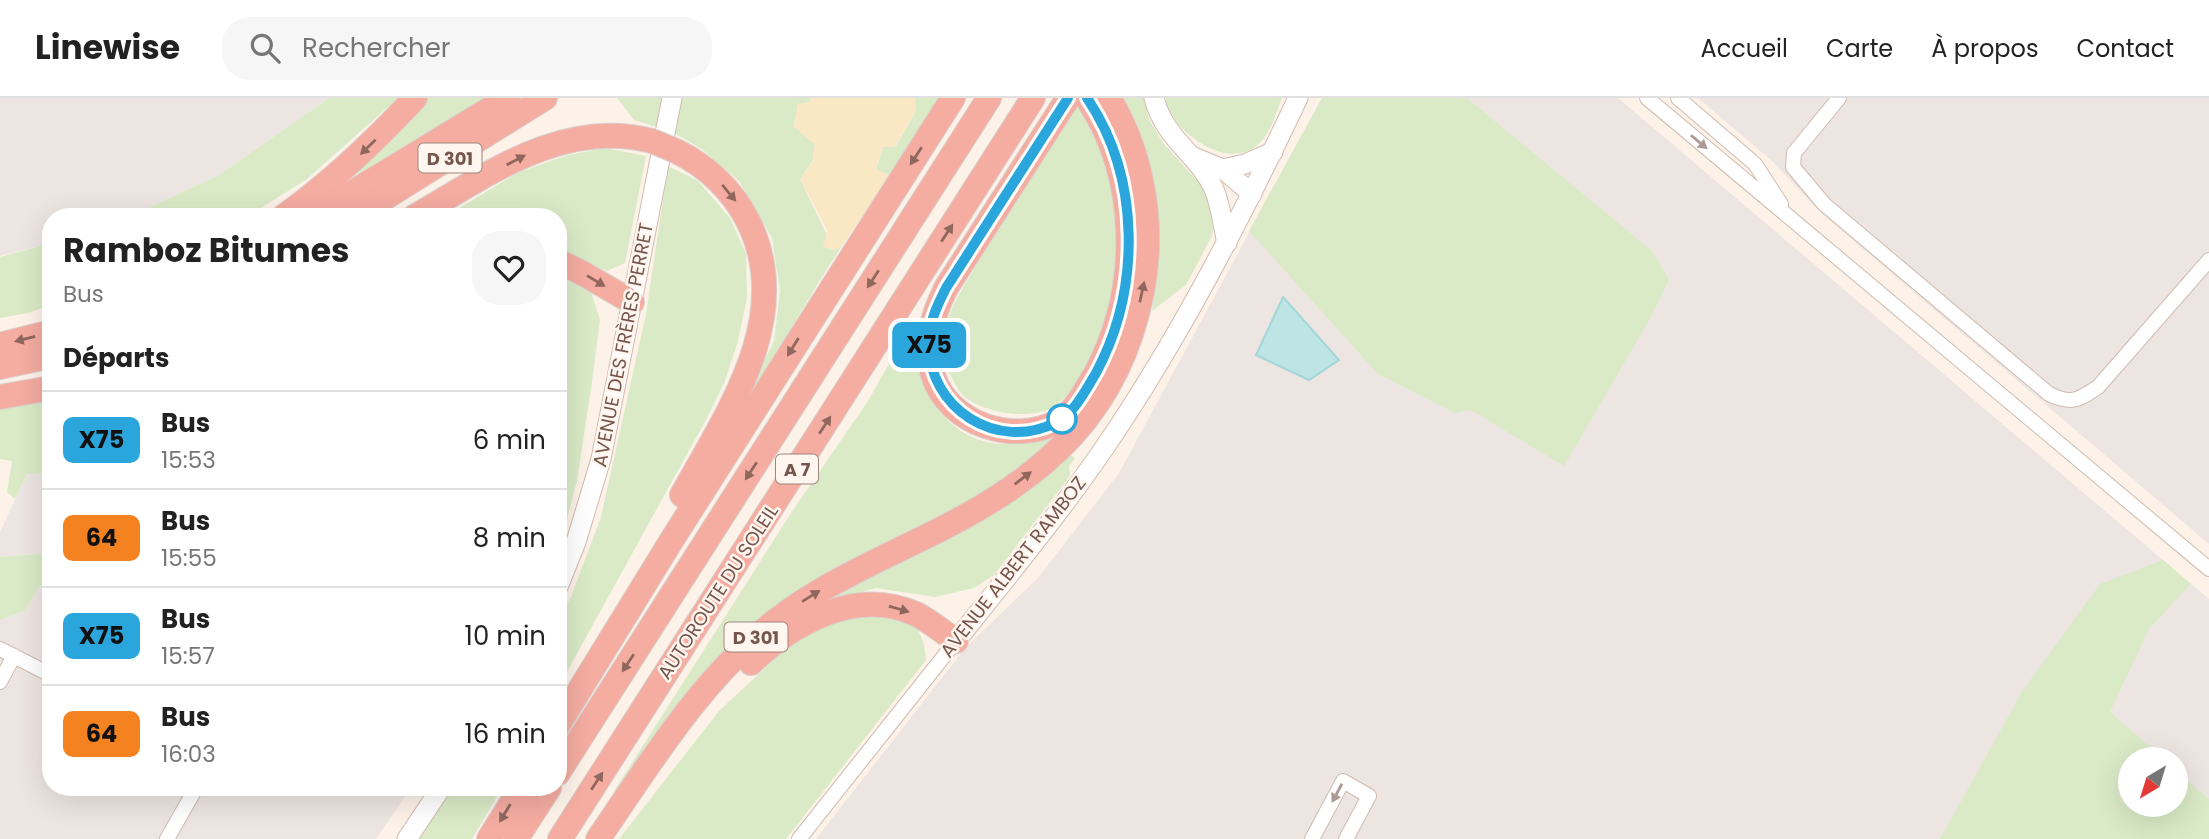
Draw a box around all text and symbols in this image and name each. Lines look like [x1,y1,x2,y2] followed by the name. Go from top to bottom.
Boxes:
[222,17,712,80] search box
[35,24,180,71] text: Linewise
[246,29,284,67] icon: search
[302,30,451,66] text: Rechercher
[1701,32,1788,65] text: Accueil
[1826,32,1893,65] text: Carte
[1931,32,2038,65] text: À propos
[2076,32,2174,65] text: Contact
[1690,134,1708,149] one-way arrow
[360,139,377,155] one-way arrow
[419,144,482,172] road number: D 301
[909,146,922,165] one-way arrow
[506,154,526,165] one-way arrow
[721,184,737,202] one-way arrow
[586,221,660,469] street label: AVENUE DES FRÈRES PERRET
[941,223,954,242] one-way arrow
[63,227,349,274] text: Ramboz Bitumes
[472,231,546,305] button: heart
[867,270,880,289] one-way arrow
[586,274,605,287] one-way arrow
[63,278,104,310] text: Bus
[1136,281,1147,303] one-way arrow
[889,322,969,368] line badge: X75
[906,328,952,361] text: X75
[14,334,36,345] one-way arrow
[787,338,800,357] one-way arrow
[63,340,169,376] text: Départs
[1047,404,1077,434] unlabelled marker
[161,405,210,441] text: Bus
[818,415,831,434] one-way arrow
[473,422,546,458] text: 6 min
[79,423,124,456] text: X75
[161,444,216,476] text: 15:53
[776,454,818,484] road number: A 7
[744,462,758,480] one-way arrow
[934,471,1092,663] street label: AVENUE ALBERT RAMBOZ
[1014,471,1033,485] one-way arrow
[651,499,785,685] street label: AUTOROUTE DU SOLEIL
[161,503,210,539] text: Bus
[473,520,546,556] text: 8 min
[86,521,117,554] text: 64
[161,542,217,574] text: 15:55
[802,590,821,603] one-way arrow
[161,601,210,637] text: Bus
[888,604,910,615] one-way arrow
[465,618,546,654] text: 10 min
[79,619,124,652] text: X75
[724,622,788,652] road number: D 301
[161,640,215,672] text: 15:57
[622,653,635,672] one-way arrow
[161,699,210,735] text: Bus
[464,716,546,752] text: 16 min
[86,717,117,750] text: 64
[161,738,216,770] text: 16:03
[2118,747,2188,817] north arrow
[2118,747,2188,817] map controls
[590,772,603,791] one-way arrow
[1331,783,1342,803] one-way arrow
[499,804,511,823] one-way arrow

